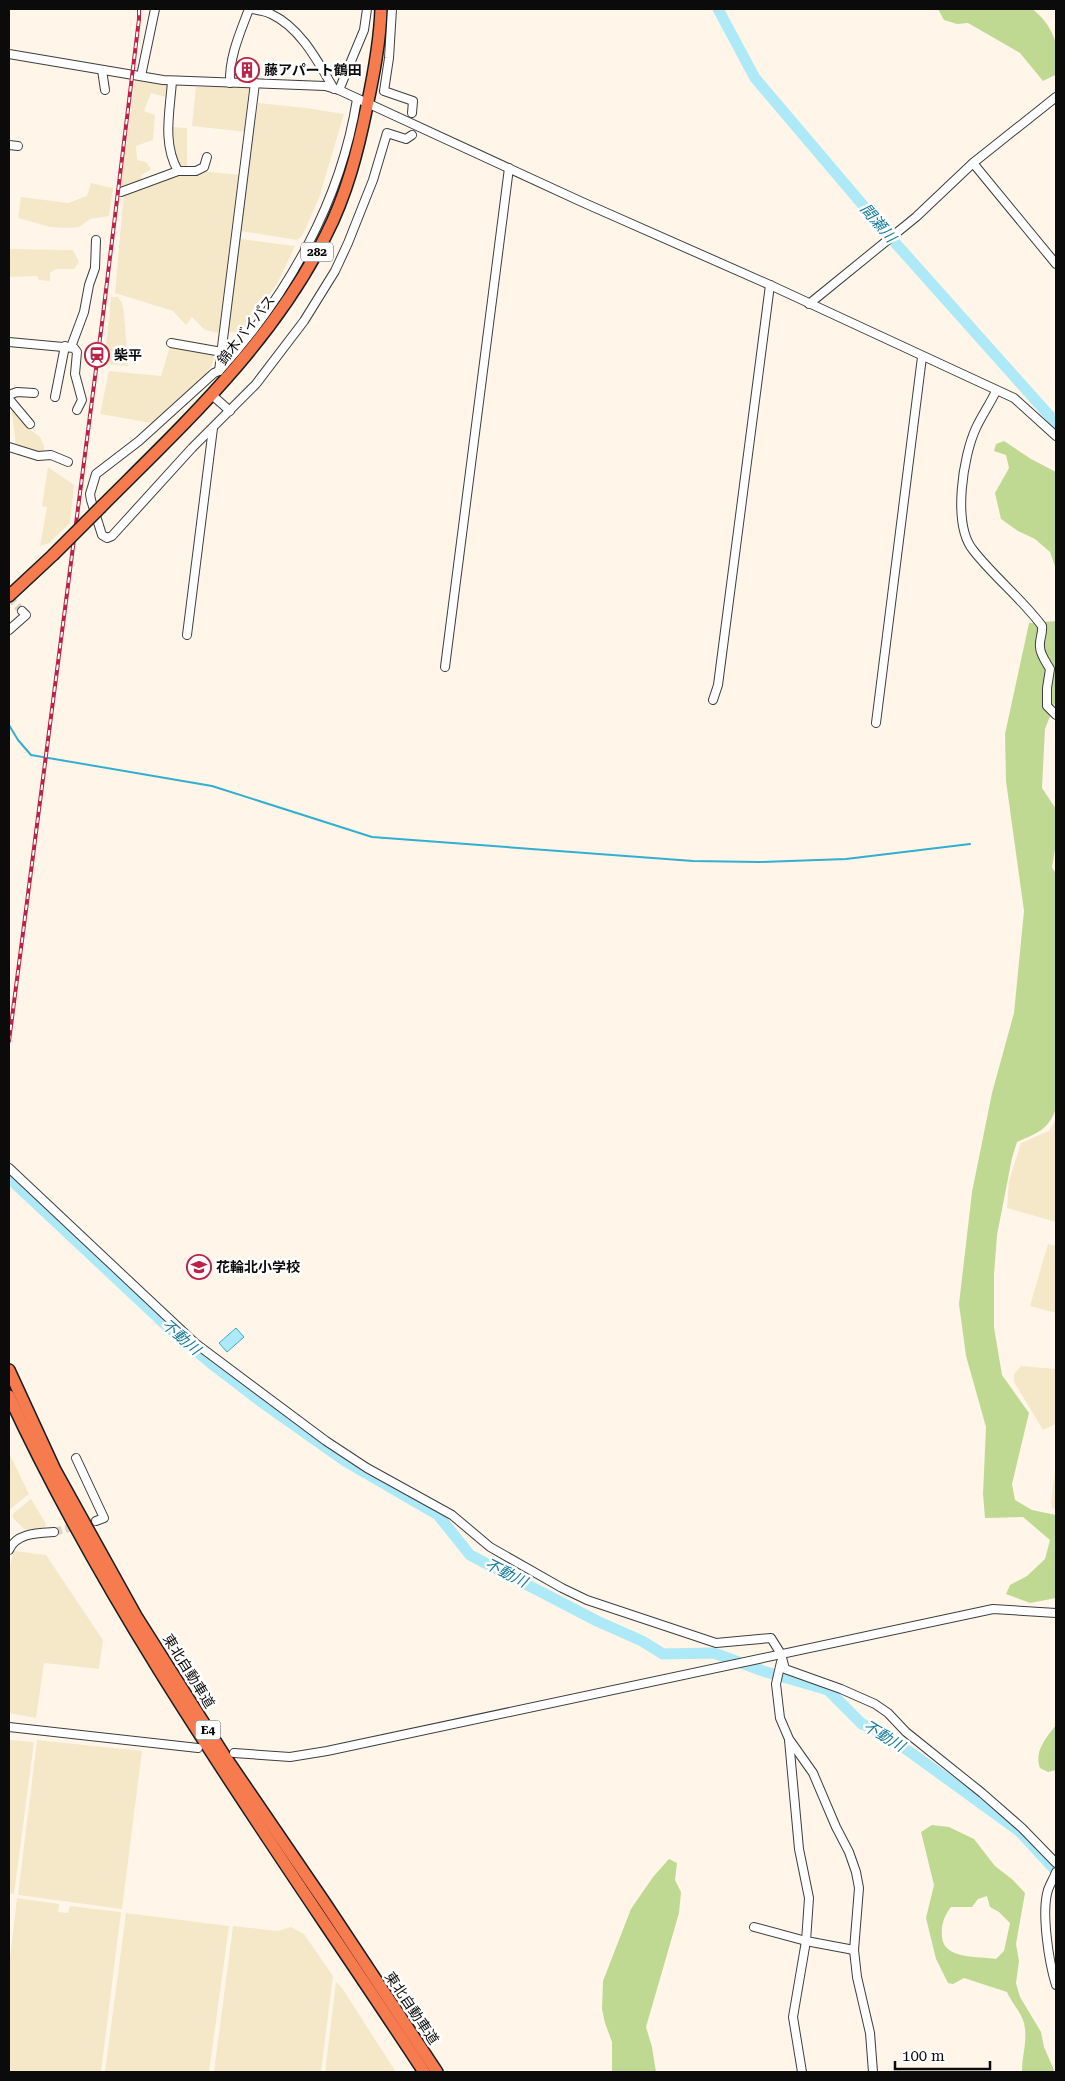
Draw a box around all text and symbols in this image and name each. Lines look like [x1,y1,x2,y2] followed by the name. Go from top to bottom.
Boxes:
[234,57,260,83] building icon: 藤アパート鶴田
[264,62,362,78] place label: 藤アパート鶴田
[856,200,901,247] water label: 間瀬川
[301,242,333,262] road number: 282
[214,292,278,368] street label: 錦木バイパス
[84,342,110,368] station icon: 柴平
[114,347,142,363] place label: 柴平
[186,1254,212,1280] school or university icon: 花輪北小学校
[216,1259,300,1275] place label: 花輪北小学校
[158,1315,205,1360] water label: 不動川
[482,1555,532,1592] water label: 不動川
[160,1631,218,1711] street label: 東北自動車道
[860,1717,910,1756] water label: 不動川
[196,1720,220,1740] road number: E4
[382,1969,442,2047] street label: 東北自動車道
[895,2038,990,2070] scale bar
[902,2047,945,2065] text: 100 m

